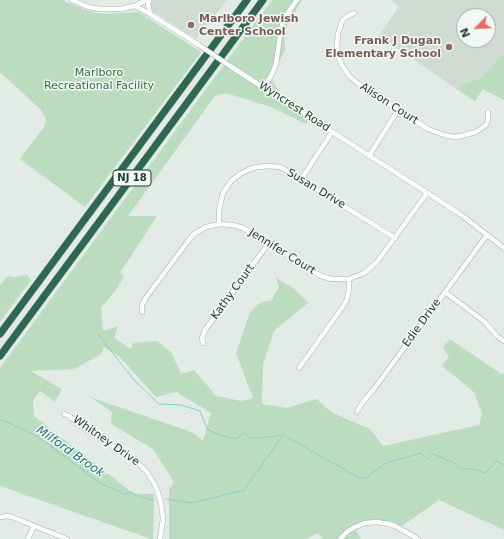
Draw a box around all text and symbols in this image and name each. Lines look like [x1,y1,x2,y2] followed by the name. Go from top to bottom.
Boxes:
[456,8,496,48] north arrow
[199,12,299,38] place label: Marlboro Jewish Center School
[186,20,196,30] marker: Marlboro Jewish Center School
[458,26,473,40] text: N
[325,34,441,60] place label: Frank J Dugan Elementary School
[444,42,454,52] marker: Frank J Dugan Elementary School
[44,66,154,92] park label: Marlboro Recreational Facility
[256,79,332,135] street label: Wyncrest Road
[357,80,421,128] street label: Alison Court
[284,166,348,212] street label: Susan Drive
[113,170,151,186] road number: NJ 18
[246,226,318,278] street label: Jennifer Court
[208,262,258,322] street label: Kathy Court
[400,296,444,350] street label: Edie Drive
[70,413,142,469] street label: Whitney Drive
[33,423,107,481] water label: Milford Brook

